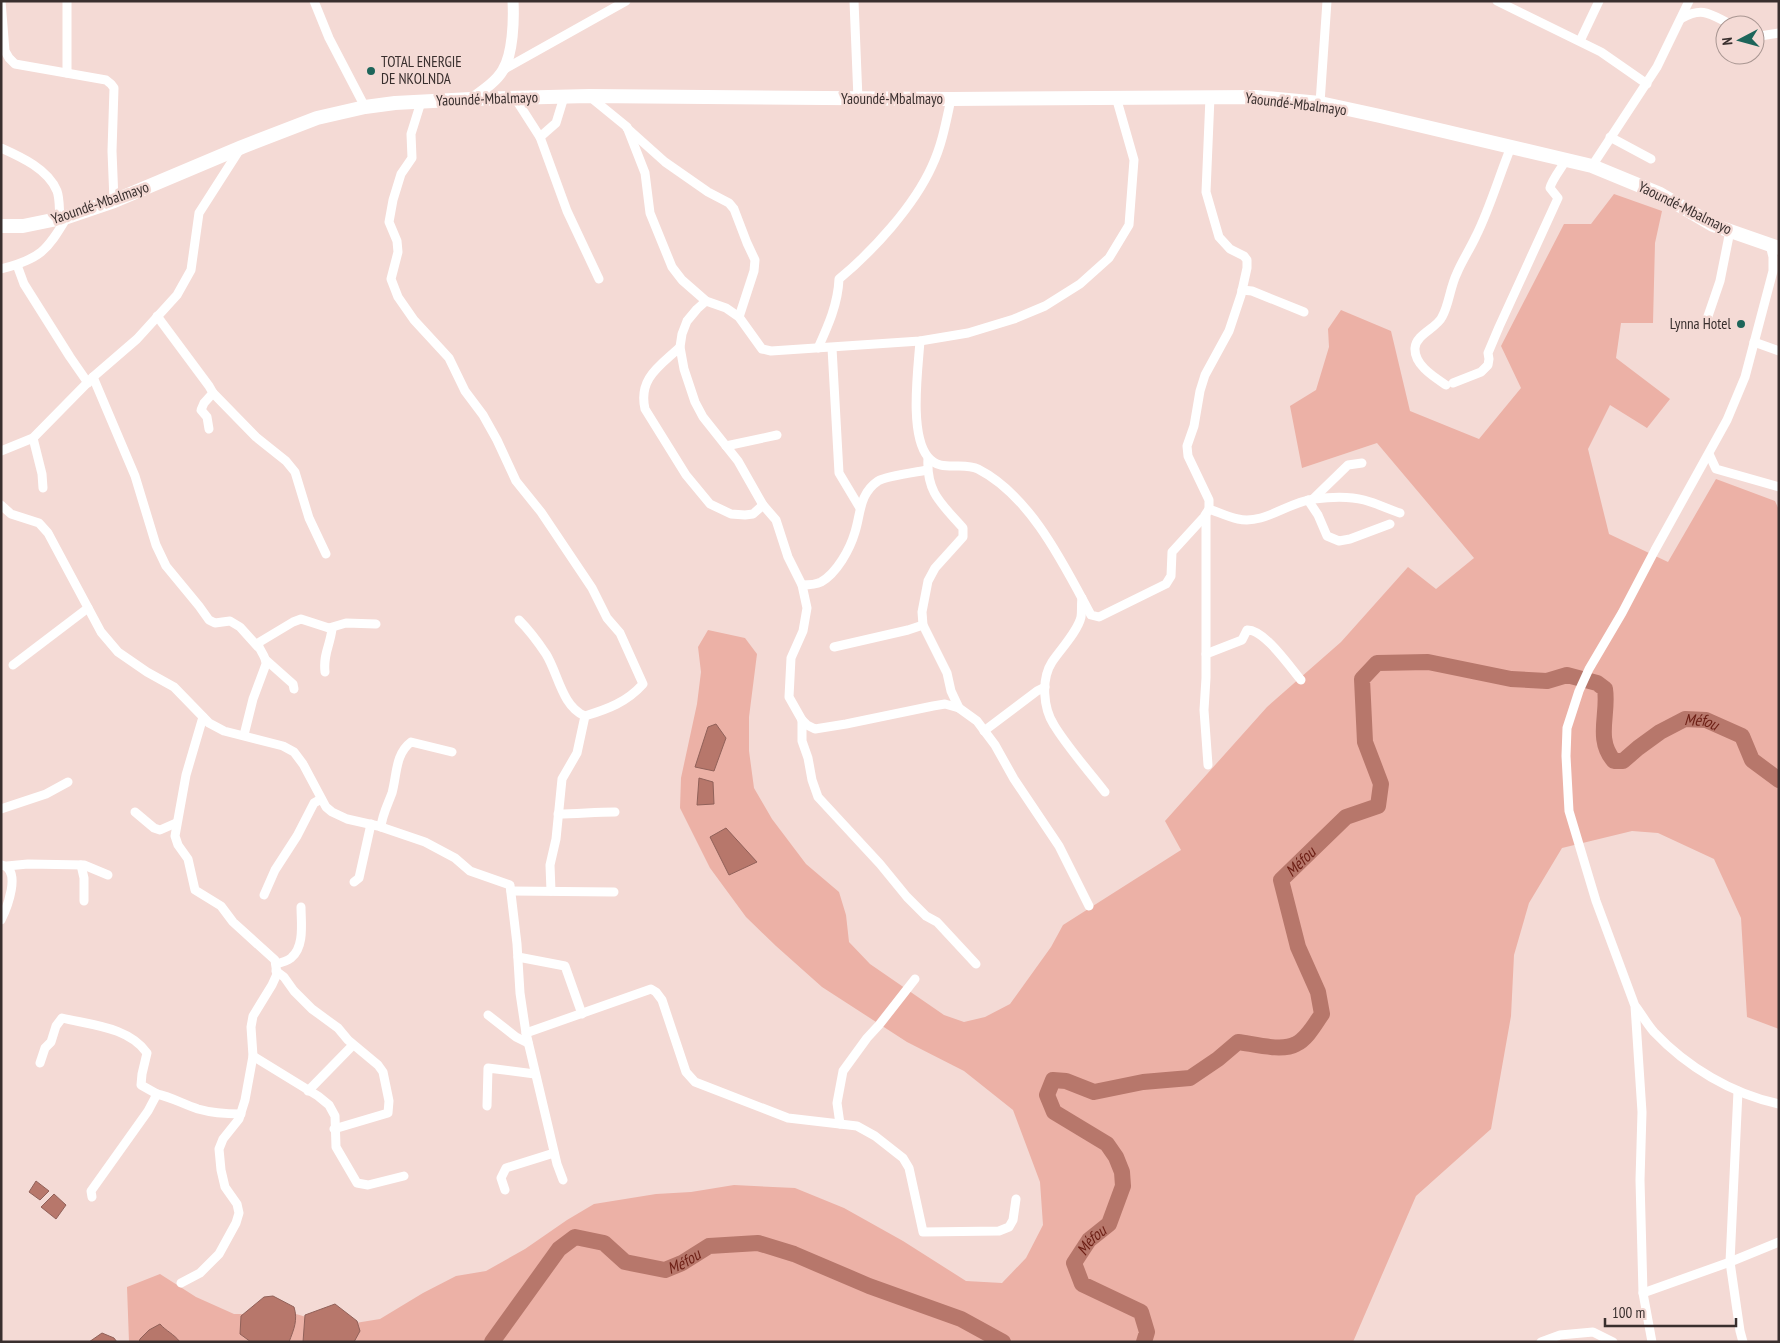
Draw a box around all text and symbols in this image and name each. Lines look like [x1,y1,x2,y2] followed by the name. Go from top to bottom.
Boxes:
[1715,15,1765,65] north arrow
[1718,37,1736,46] text: N
[381,52,462,88] place label: TOTAL ENERGIE DE NKOLNDA
[365,65,377,77] marker: TOTAL ENERGIE DE NKOLNDA
[436,87,538,110] street label: Yaoundé-Mbalmayo
[1244,88,1348,119] street label: Yaoundé-Mbalmayo
[841,89,943,108] street label: Yaoundé-Mbalmayo
[49,177,151,228] street label: Yaoundé-Mbalmayo
[1635,177,1735,238] street label: Yaoundé-Mbalmayo
[1670,314,1731,333] place label: Lynna Hotel
[1735,318,1747,330] marker: Lynna Hotel
[1684,709,1723,735] water label: Méfou
[1281,841,1320,881] water label: Méfou
[1072,1220,1111,1259] water label: Méfou
[664,1244,705,1278] water label: Méfou
[1605,1296,1736,1328] scale bar
[1612,1303,1645,1322] text: 100 m

